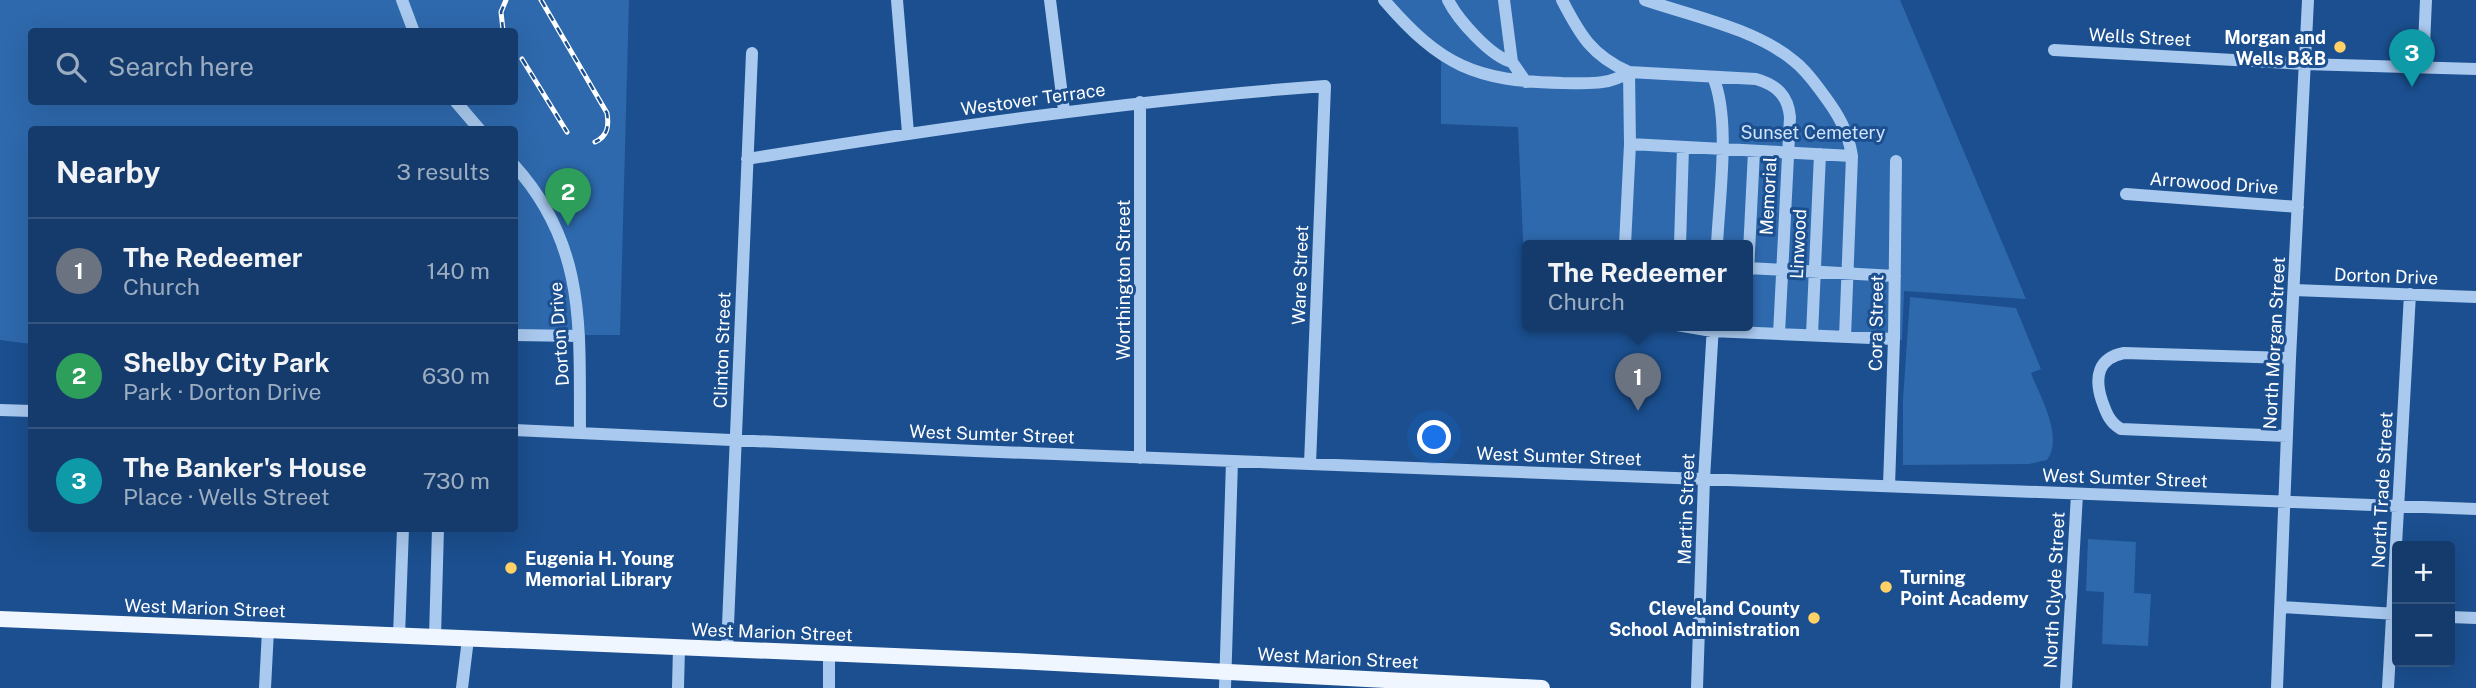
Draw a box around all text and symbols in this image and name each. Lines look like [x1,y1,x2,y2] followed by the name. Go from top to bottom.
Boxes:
[2088,24,2192,50] street label: Wells Street
[2224,27,2326,69] place label: Morgan and Wells B&B
[28,28,518,105] search box
[2389,29,2435,87] pin: 3
[2332,39,2348,55] marker: Morgan and Wells B&B
[52,48,90,86] icon: search
[108,51,254,82] text: Search here
[959,78,1107,120] street label: Westover Terrace
[1741,122,1886,143] park label: Sunset Cemetery
[56,154,160,190] text: Nearby
[1755,156,1781,236] street label: Memorial
[396,158,490,185] text: 3 results
[545,168,591,226] pin: 2
[2149,168,2279,198] street label: Arrowood Drive
[1113,199,1134,361] street label: Worthington Street
[1786,208,1810,280] street label: Linwood
[1288,225,1312,325] street label: Ware Street
[1522,240,1753,331] popup
[123,242,303,273] text: The Redeemer
[2259,256,2289,430] street label: North Morgan Street
[74,257,84,284] text: 1
[427,257,490,284] text: 140 m
[1548,257,1727,288] text: The Redeemer
[2334,264,2438,288] street label: Dorton Drive
[123,273,200,300] text: Church
[1865,275,1887,371] street label: Cora Street
[545,281,573,387] street label: Dorton Drive
[1548,288,1625,315] text: Church
[709,291,735,409] street label: Clinton Street
[123,347,329,378] text: Shelby City Park
[1615,353,1661,411] pin: 1
[72,362,86,389] text: 2
[422,362,490,389] text: 630 m
[123,378,322,405] text: Park · Dorton Drive
[2367,411,2397,569] street label: North Trade Street
[1417,420,1451,454] your location
[909,421,1075,447] street label: West Sumter Street
[1476,443,1642,469] street label: West Sumter Street
[123,452,367,483] text: The Banker's House
[1674,453,1698,565] street label: Martin Street
[2042,465,2208,491] street label: West Sumter Street
[71,467,87,494] text: 3
[423,467,490,494] text: 730 m
[123,483,330,510] text: Place · Wells Street
[2039,511,2069,669] street label: North Clyde Street
[2392,541,2455,667] map controls
[2392,541,2455,604] button: +
[525,548,674,590] place label: Eugenia H. Young Memorial Library
[503,560,519,576] marker: Eugenia H. Young Memorial Library
[1900,567,2029,609] place label: Turning Point Academy
[1878,579,1894,595] marker: Turning Point Academy
[124,595,286,621] street label: West Marion Street
[1609,598,1800,640] place label: Cleveland County School Administration
[2392,604,2455,667] button: −
[1806,610,1822,626] marker: Cleveland County School Administration
[691,619,853,645] street label: West Marion Street
[1257,643,1419,673] street label: West Marion Street

